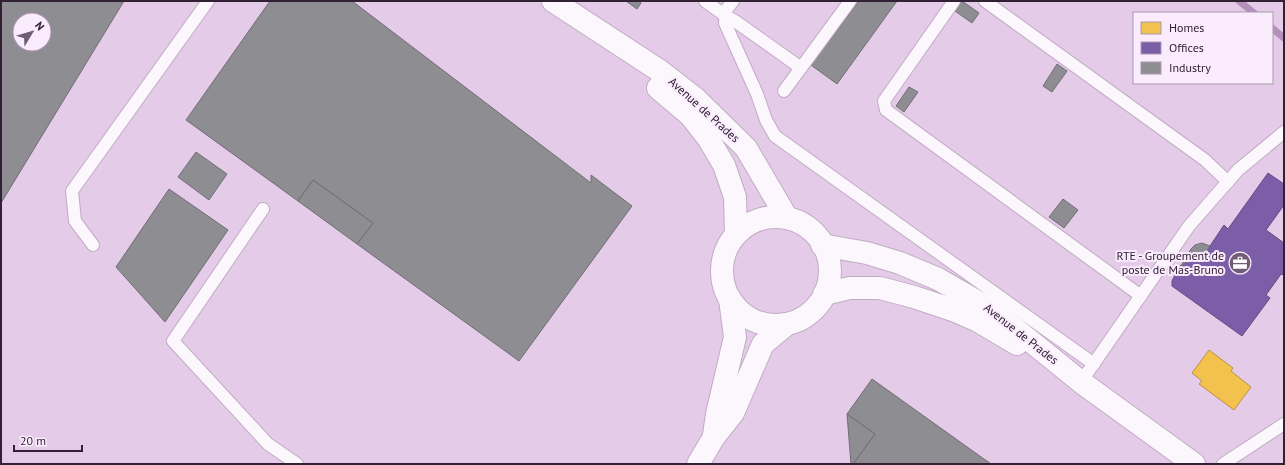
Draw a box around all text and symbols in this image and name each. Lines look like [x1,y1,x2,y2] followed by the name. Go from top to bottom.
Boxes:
[12,12,52,52] north arrow
[1133,12,1273,84] legend
[32,19,48,33] text: N
[1169,20,1204,35] text: Homes
[1169,40,1204,55] text: Offices
[1169,60,1211,75] text: Industry
[666,74,743,145] street label: Avenue de Prades
[1117,248,1224,277] place label: RTE - Groupement de poste de Mas-Bruno
[1227,250,1253,276] office icon: RTE - Groupement de poste de Mas-Bruno
[981,300,1062,367] street label: Avenue de Prades
[14,427,82,453] scale bar
[20,433,46,448] text: 20 m

